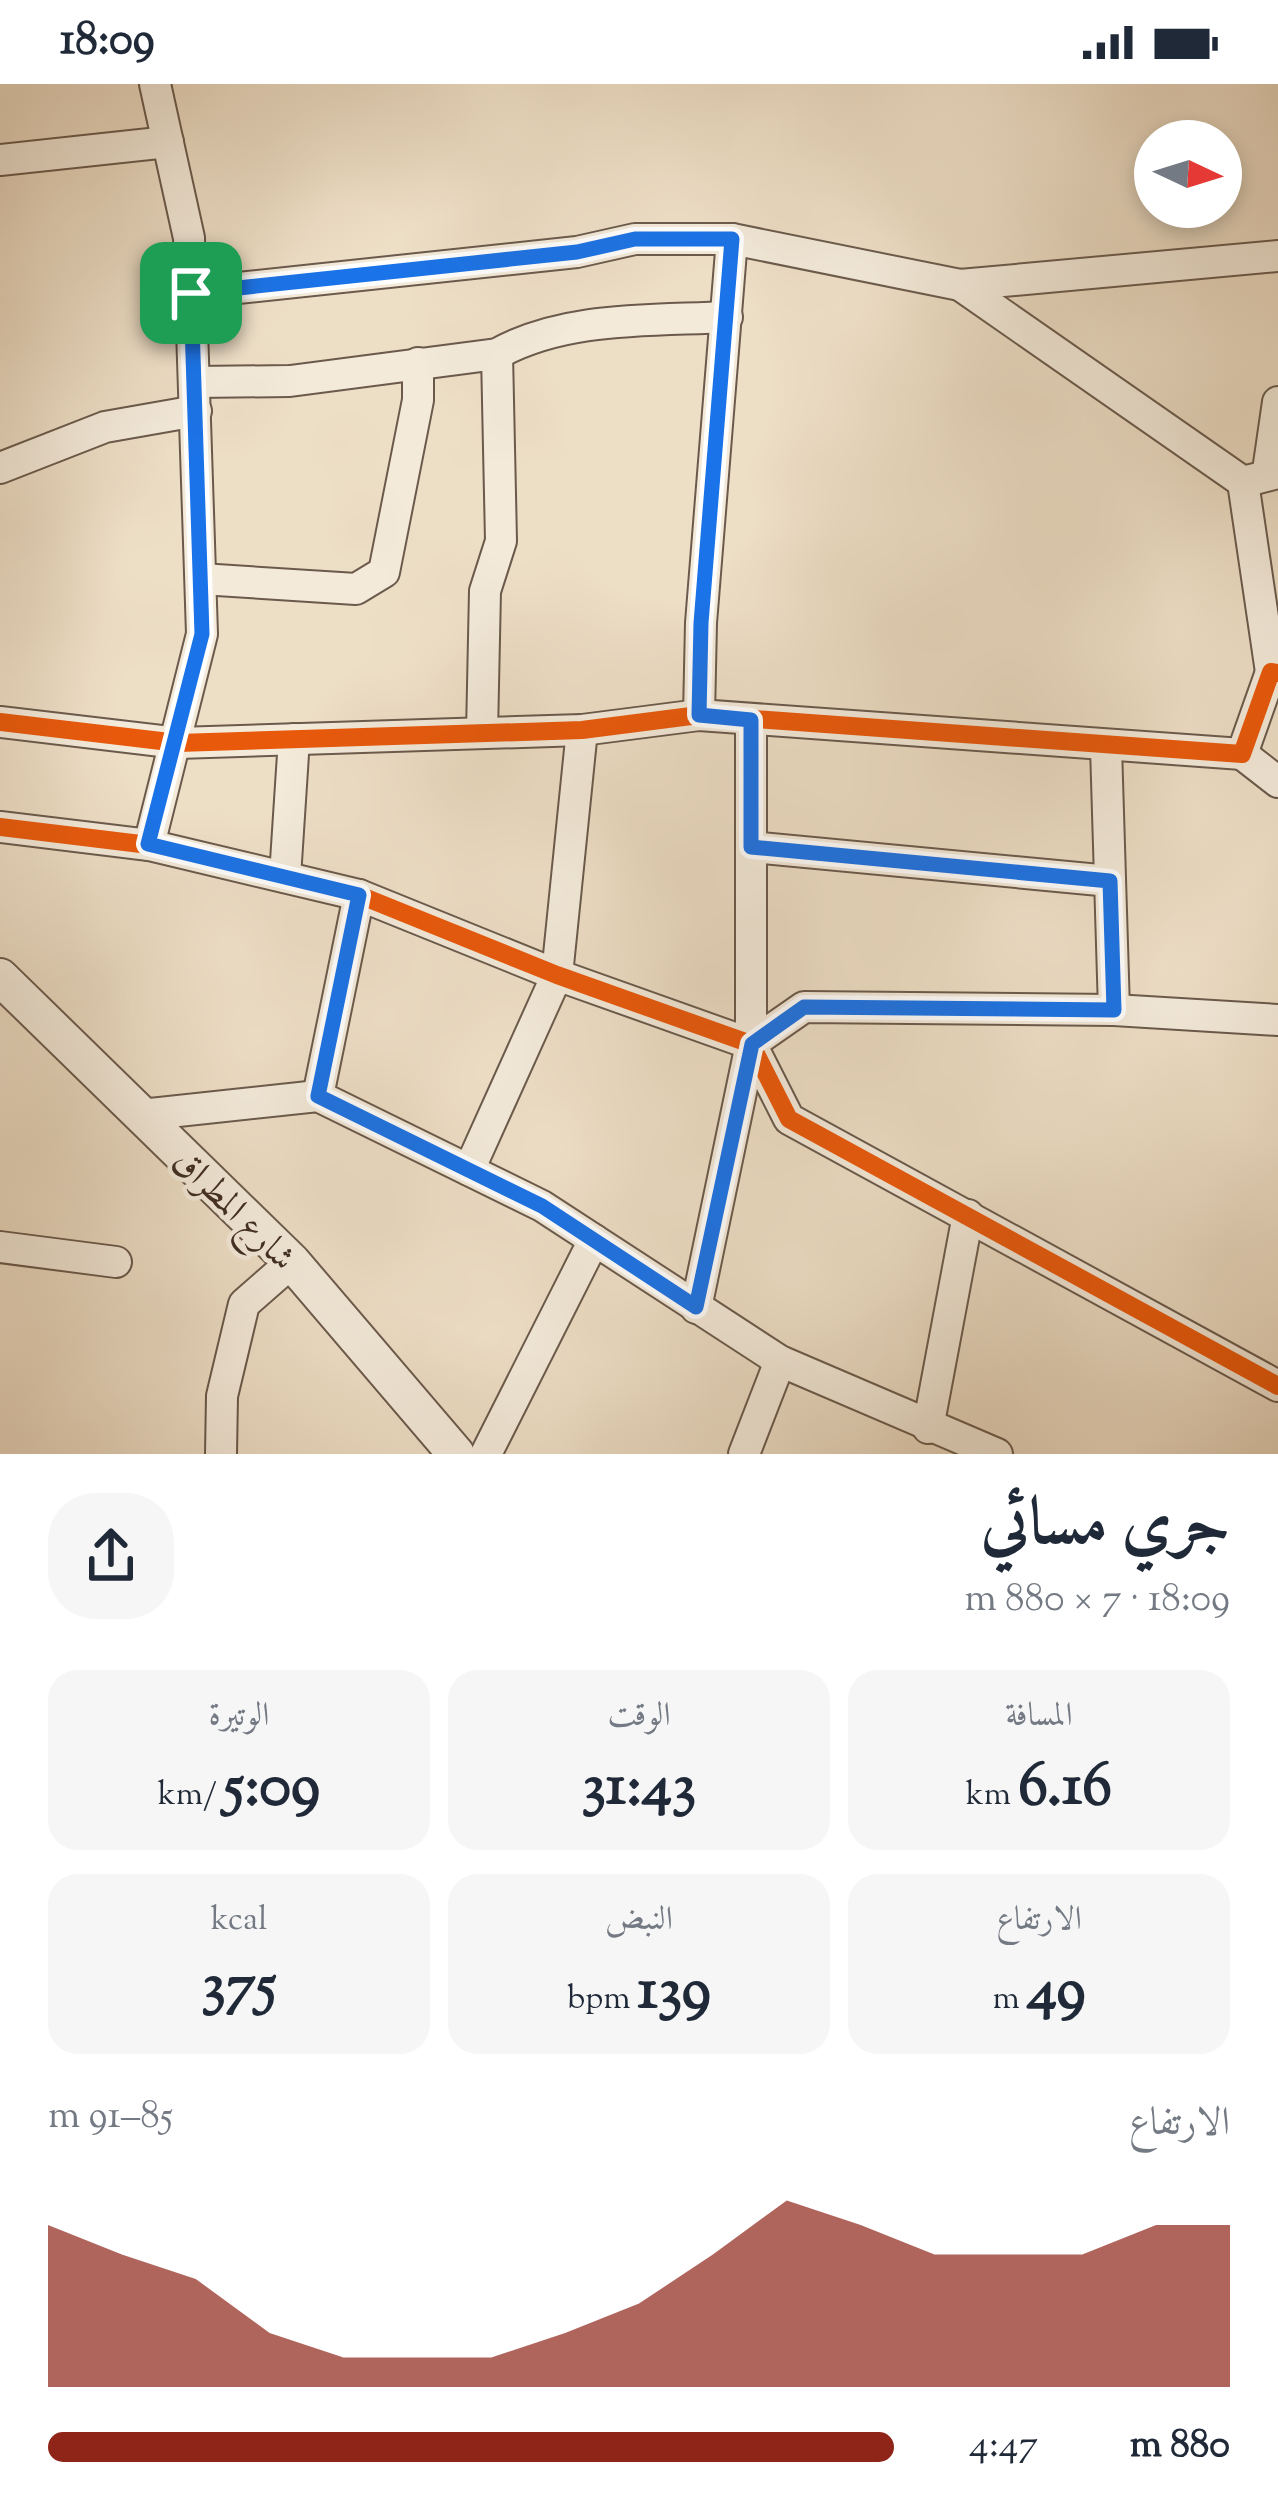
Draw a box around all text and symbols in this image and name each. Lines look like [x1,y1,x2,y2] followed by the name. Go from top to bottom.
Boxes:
[60,10,155,75] text: 18:09
[1134,120,1242,228] north arrow
[1134,120,1242,228] map controls
[140,242,242,344] pin
[158,260,224,326] icon: arrive
[159,1137,307,1285] street label: شارع المطراق
[981,1480,1230,1575] text: جري مسائي
[48,1493,174,1619] button: share
[965,1573,1230,1629] text: 18:09 · 7 × 880 m
[209,1693,269,1741] text: الوتيرة
[607,1693,671,1741] text: الوقت
[1005,1693,1073,1741] text: المسافة
[224,1746,320,1833] text: 5:09
[582,1746,696,1833] text: 31:43
[1018,1746,1112,1833] text: 6.16
[158,1772,224,1820] text: /km
[966,1772,1018,1820] text: km
[211,1897,267,1945] text: kcal
[605,1897,673,1945] text: النبض
[996,1897,1082,1945] text: الارتفاع
[202,1945,276,2032] text: 375
[638,1950,711,2037] text: 139
[1027,1950,1086,2037] text: 49
[567,1976,638,2024] text: bpm
[992,1976,1027,2024] text: m
[48,2090,173,2146] text: 85–91 m
[1129,2097,1230,2153] text: الارتفاع
[969,2419,1038,2475] text: 4:47
[1130,2419,1230,2475] text: 880 m

